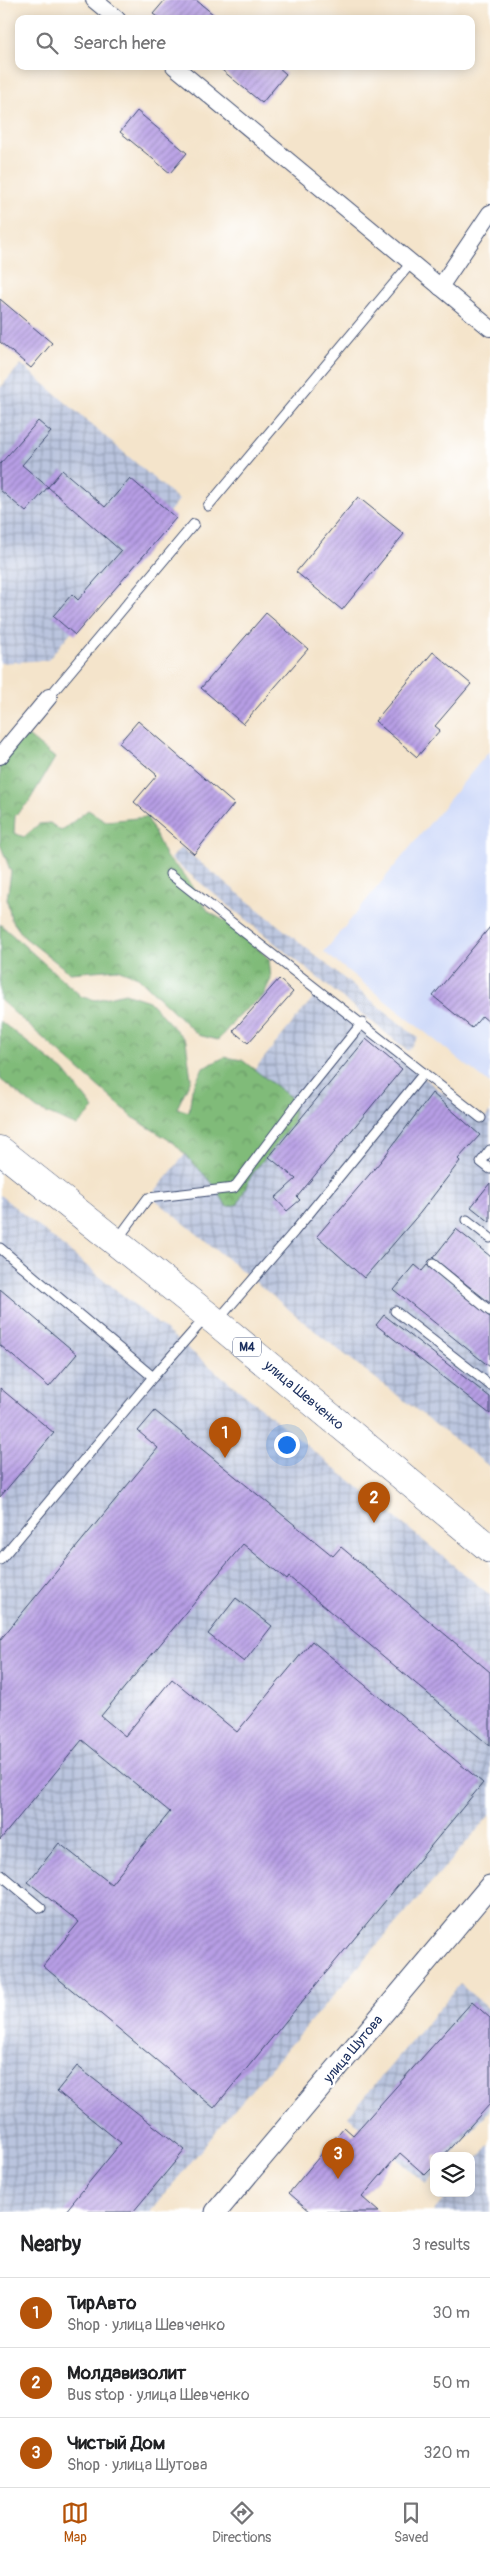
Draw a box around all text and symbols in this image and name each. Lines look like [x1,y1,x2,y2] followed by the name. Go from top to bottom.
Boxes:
[15,15,475,70] search box
[33,29,61,57] icon: search
[73,31,166,55] text: Search here
[233,1338,261,1356] road number: M4
[260,1356,348,1434] street label: улица Шевченко
[209,1417,241,1458] pin: 1
[274,1432,300,1458] your location
[358,1482,390,1523] pin: 2
[319,2012,386,2087] street label: улица Шутова
[322,2138,354,2179] pin: 3
[430,2152,475,2197] map controls
[430,2152,475,2197] button: layers
[20,2231,81,2258] text: Nearby
[412,2235,470,2255] text: 3 results
[67,2291,136,2315] text: ТирАвто
[33,2303,39,2323] text: 1
[432,2303,470,2323] text: 30 m
[67,2315,225,2335] text: Shop · улица Шевченко
[67,2361,186,2385] text: Молдавизолит
[32,2373,40,2393] text: 2
[433,2373,470,2393] text: 50 m
[67,2385,250,2405] text: Bus stop · улица Шевченко
[67,2431,165,2455] text: Чистый Дом
[32,2443,40,2463] text: 3
[424,2443,470,2463] text: 320 m
[67,2455,207,2475] text: Shop · улица Шутова
[61,2499,89,2546] tab: Map
[212,2499,271,2546] tab: Directions
[394,2499,429,2546] tab: Saved

